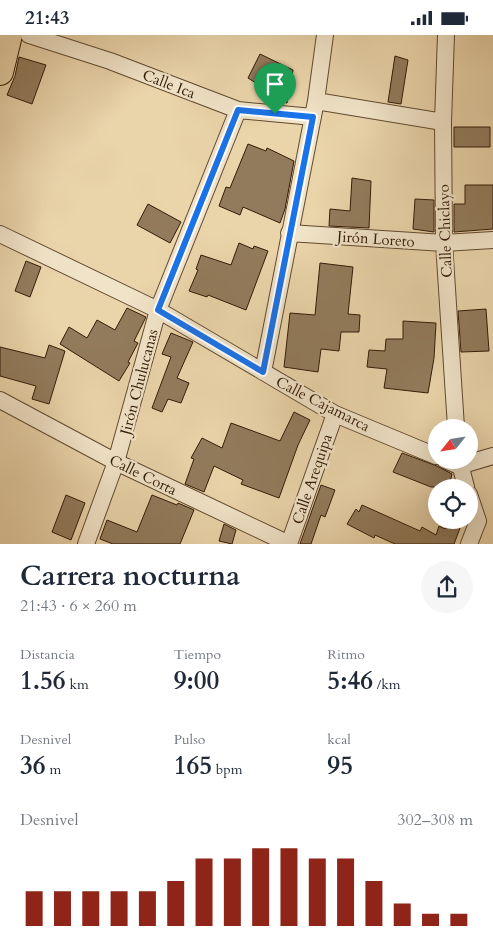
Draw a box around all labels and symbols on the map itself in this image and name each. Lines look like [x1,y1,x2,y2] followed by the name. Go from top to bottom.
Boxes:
[254,63,296,114] pin
[140,65,199,103] street label: Calle Ica
[433,184,457,278] street label: Calle Chiclayo
[335,226,415,252] street label: Jirón Loreto
[115,327,163,439] street label: Jirón Chulucanas
[273,372,374,437] street label: Calle Cajamarca
[428,419,478,469] north arrow
[287,431,337,527] street label: Calle Arequipa
[106,450,181,500] street label: Calle Corta

